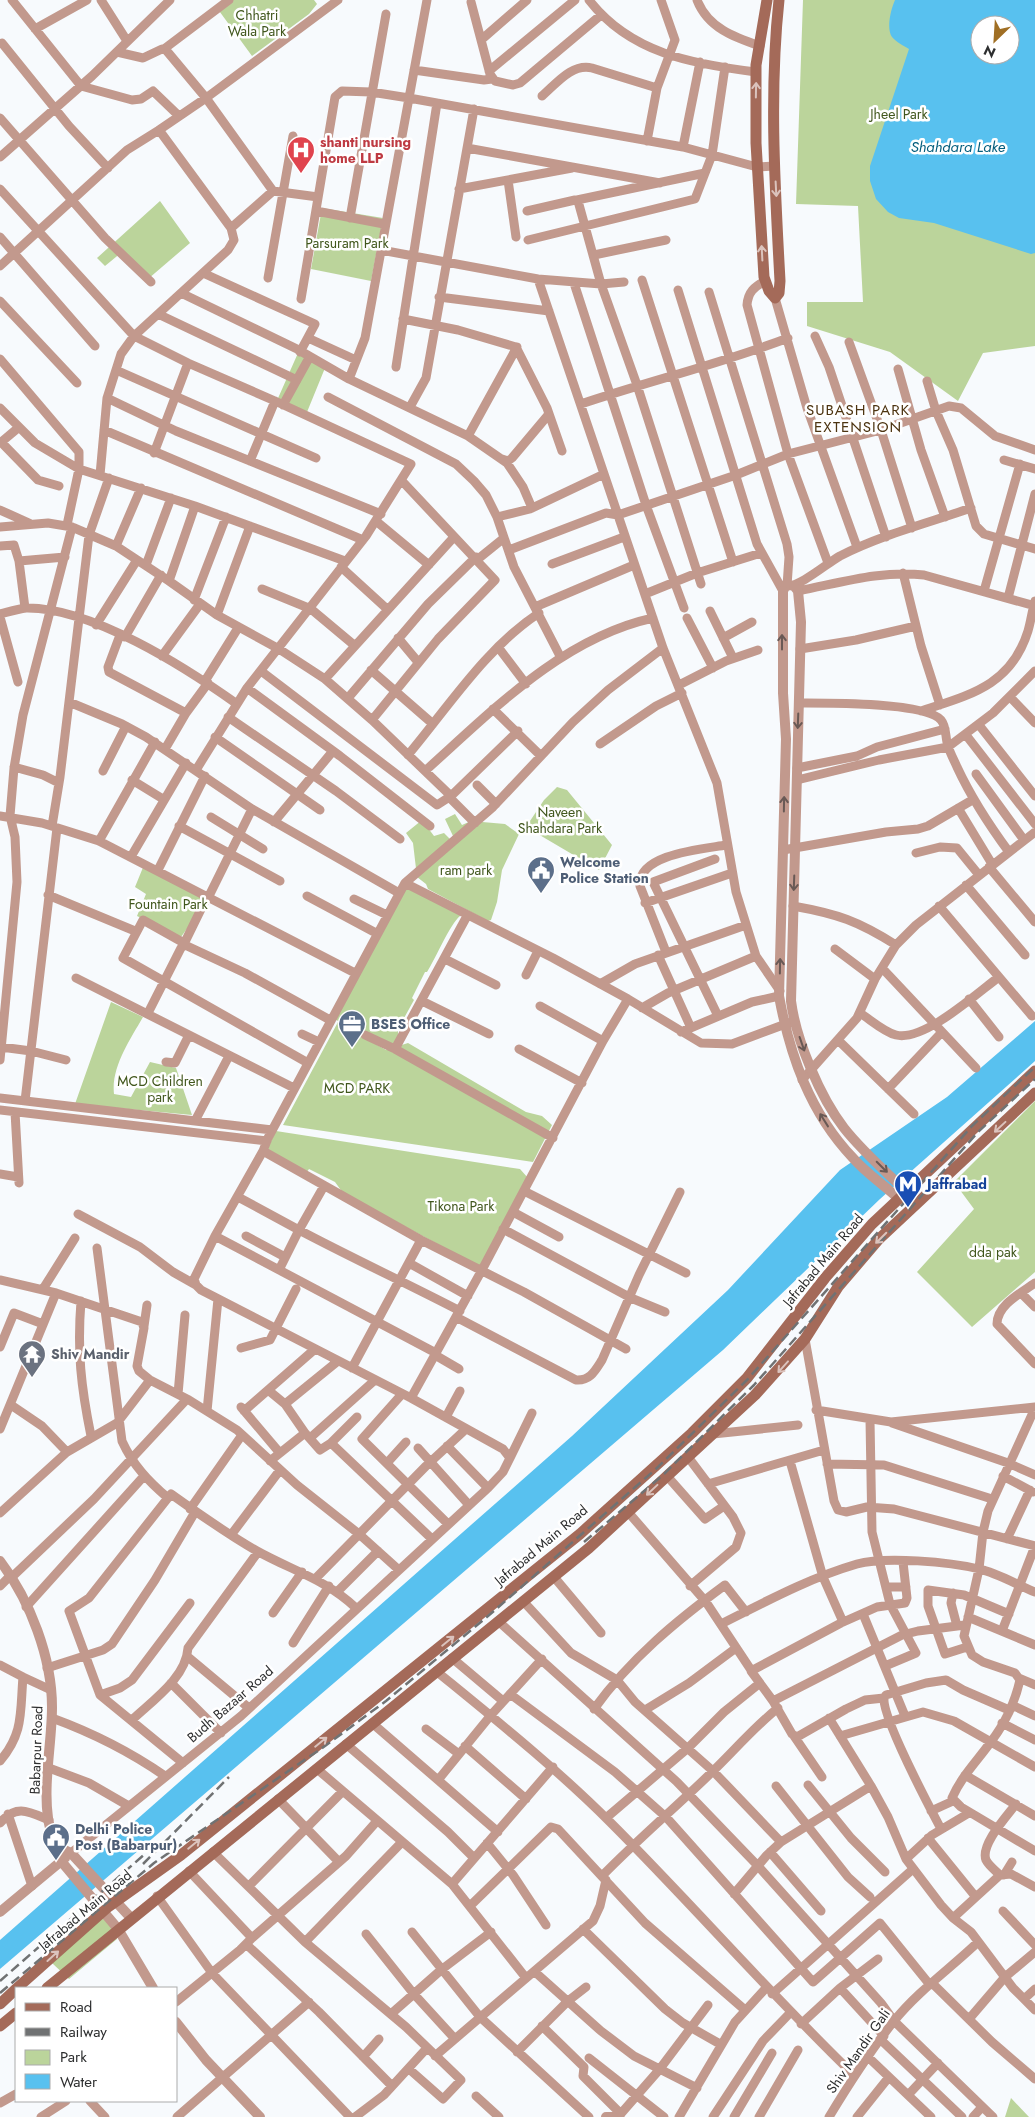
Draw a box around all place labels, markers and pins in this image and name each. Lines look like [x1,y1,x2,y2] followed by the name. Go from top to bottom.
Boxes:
[320,132,411,168] place label: shanti nursing home LLP
[286,135,316,174] hospital icon: shanti nursing home LLP
[560,852,649,888] place label: Welcome Police Station
[526,855,556,894] public building icon: Welcome Police Station
[337,1009,367,1048] office icon: BSES Office
[371,1014,450,1034] place label: BSES Office
[893,1169,923,1208] metro station icon: Jaffrabad
[924,1174,987,1194] place label: Jaffrabad
[17,1339,47,1378] temple icon: Shiv Mandir
[51,1344,130,1364] place label: Shiv Mandir
[75,1819,177,1855] place label: Delhi Police Post (Babarpur)
[41,1822,71,1861] public building icon: Delhi Police Post (Babarpur)

